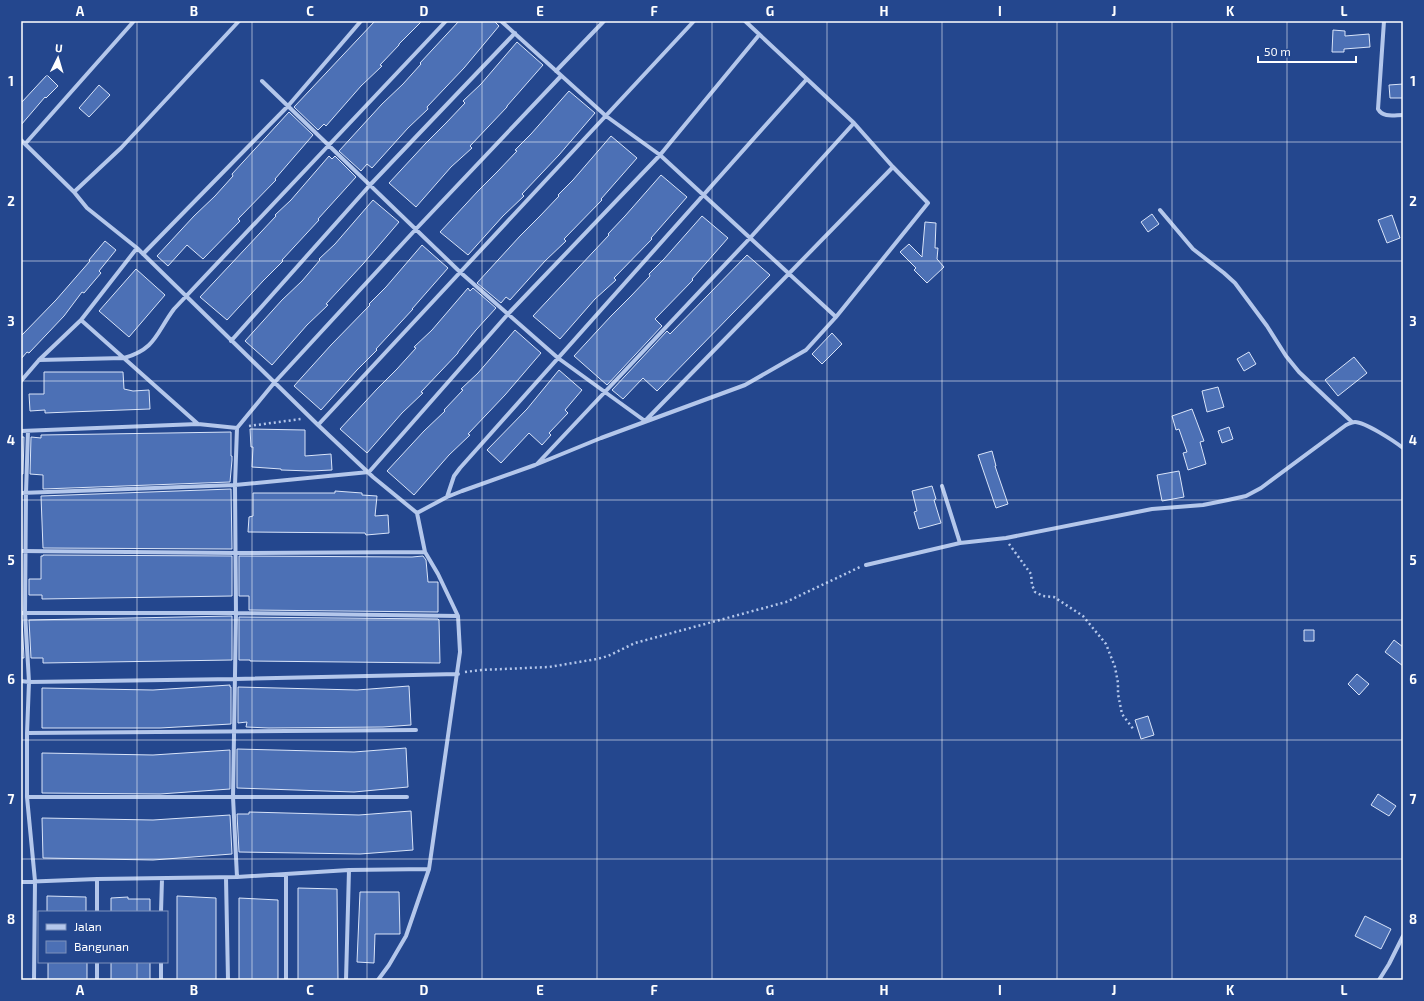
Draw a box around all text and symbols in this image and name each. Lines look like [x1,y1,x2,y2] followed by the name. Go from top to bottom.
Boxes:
[76,3,85,19] text: A
[190,3,198,19] text: B
[306,3,314,19] text: C
[420,3,429,19] text: D
[536,3,544,19] text: E
[650,3,658,19] text: F
[766,3,774,19] text: G
[880,3,889,19] text: H
[998,3,1002,19] text: I
[1112,3,1116,19] text: J
[1226,3,1235,19] text: K
[1341,3,1348,19] text: L
[38,38,78,78] north arrow
[1258,38,1356,64] scale bar
[55,41,63,54] text: U
[1264,44,1291,58] text: 50 m
[8,73,14,89] text: 1
[1410,73,1416,89] text: 1
[7,193,15,209] text: 2
[1409,193,1417,209] text: 2
[7,313,15,329] text: 3
[1409,313,1417,329] text: 3
[7,432,15,448] text: 4
[1409,432,1417,448] text: 4
[7,552,15,568] text: 5
[1409,552,1417,568] text: 5
[7,671,15,687] text: 6
[1409,671,1417,687] text: 6
[8,791,15,807] text: 7
[1410,791,1417,807] text: 7
[7,911,15,927] text: 8
[38,911,168,963] legend
[1409,911,1417,927] text: 8
[74,919,102,933] text: Jalan
[74,939,129,953] text: Bangunan
[76,982,85,998] text: A
[190,982,198,998] text: B
[306,982,314,998] text: C
[420,982,429,998] text: D
[536,982,544,998] text: E
[650,982,658,998] text: F
[766,982,774,998] text: G
[880,982,889,998] text: H
[998,982,1002,998] text: I
[1112,982,1116,998] text: J
[1226,982,1235,998] text: K
[1341,982,1348,998] text: L

